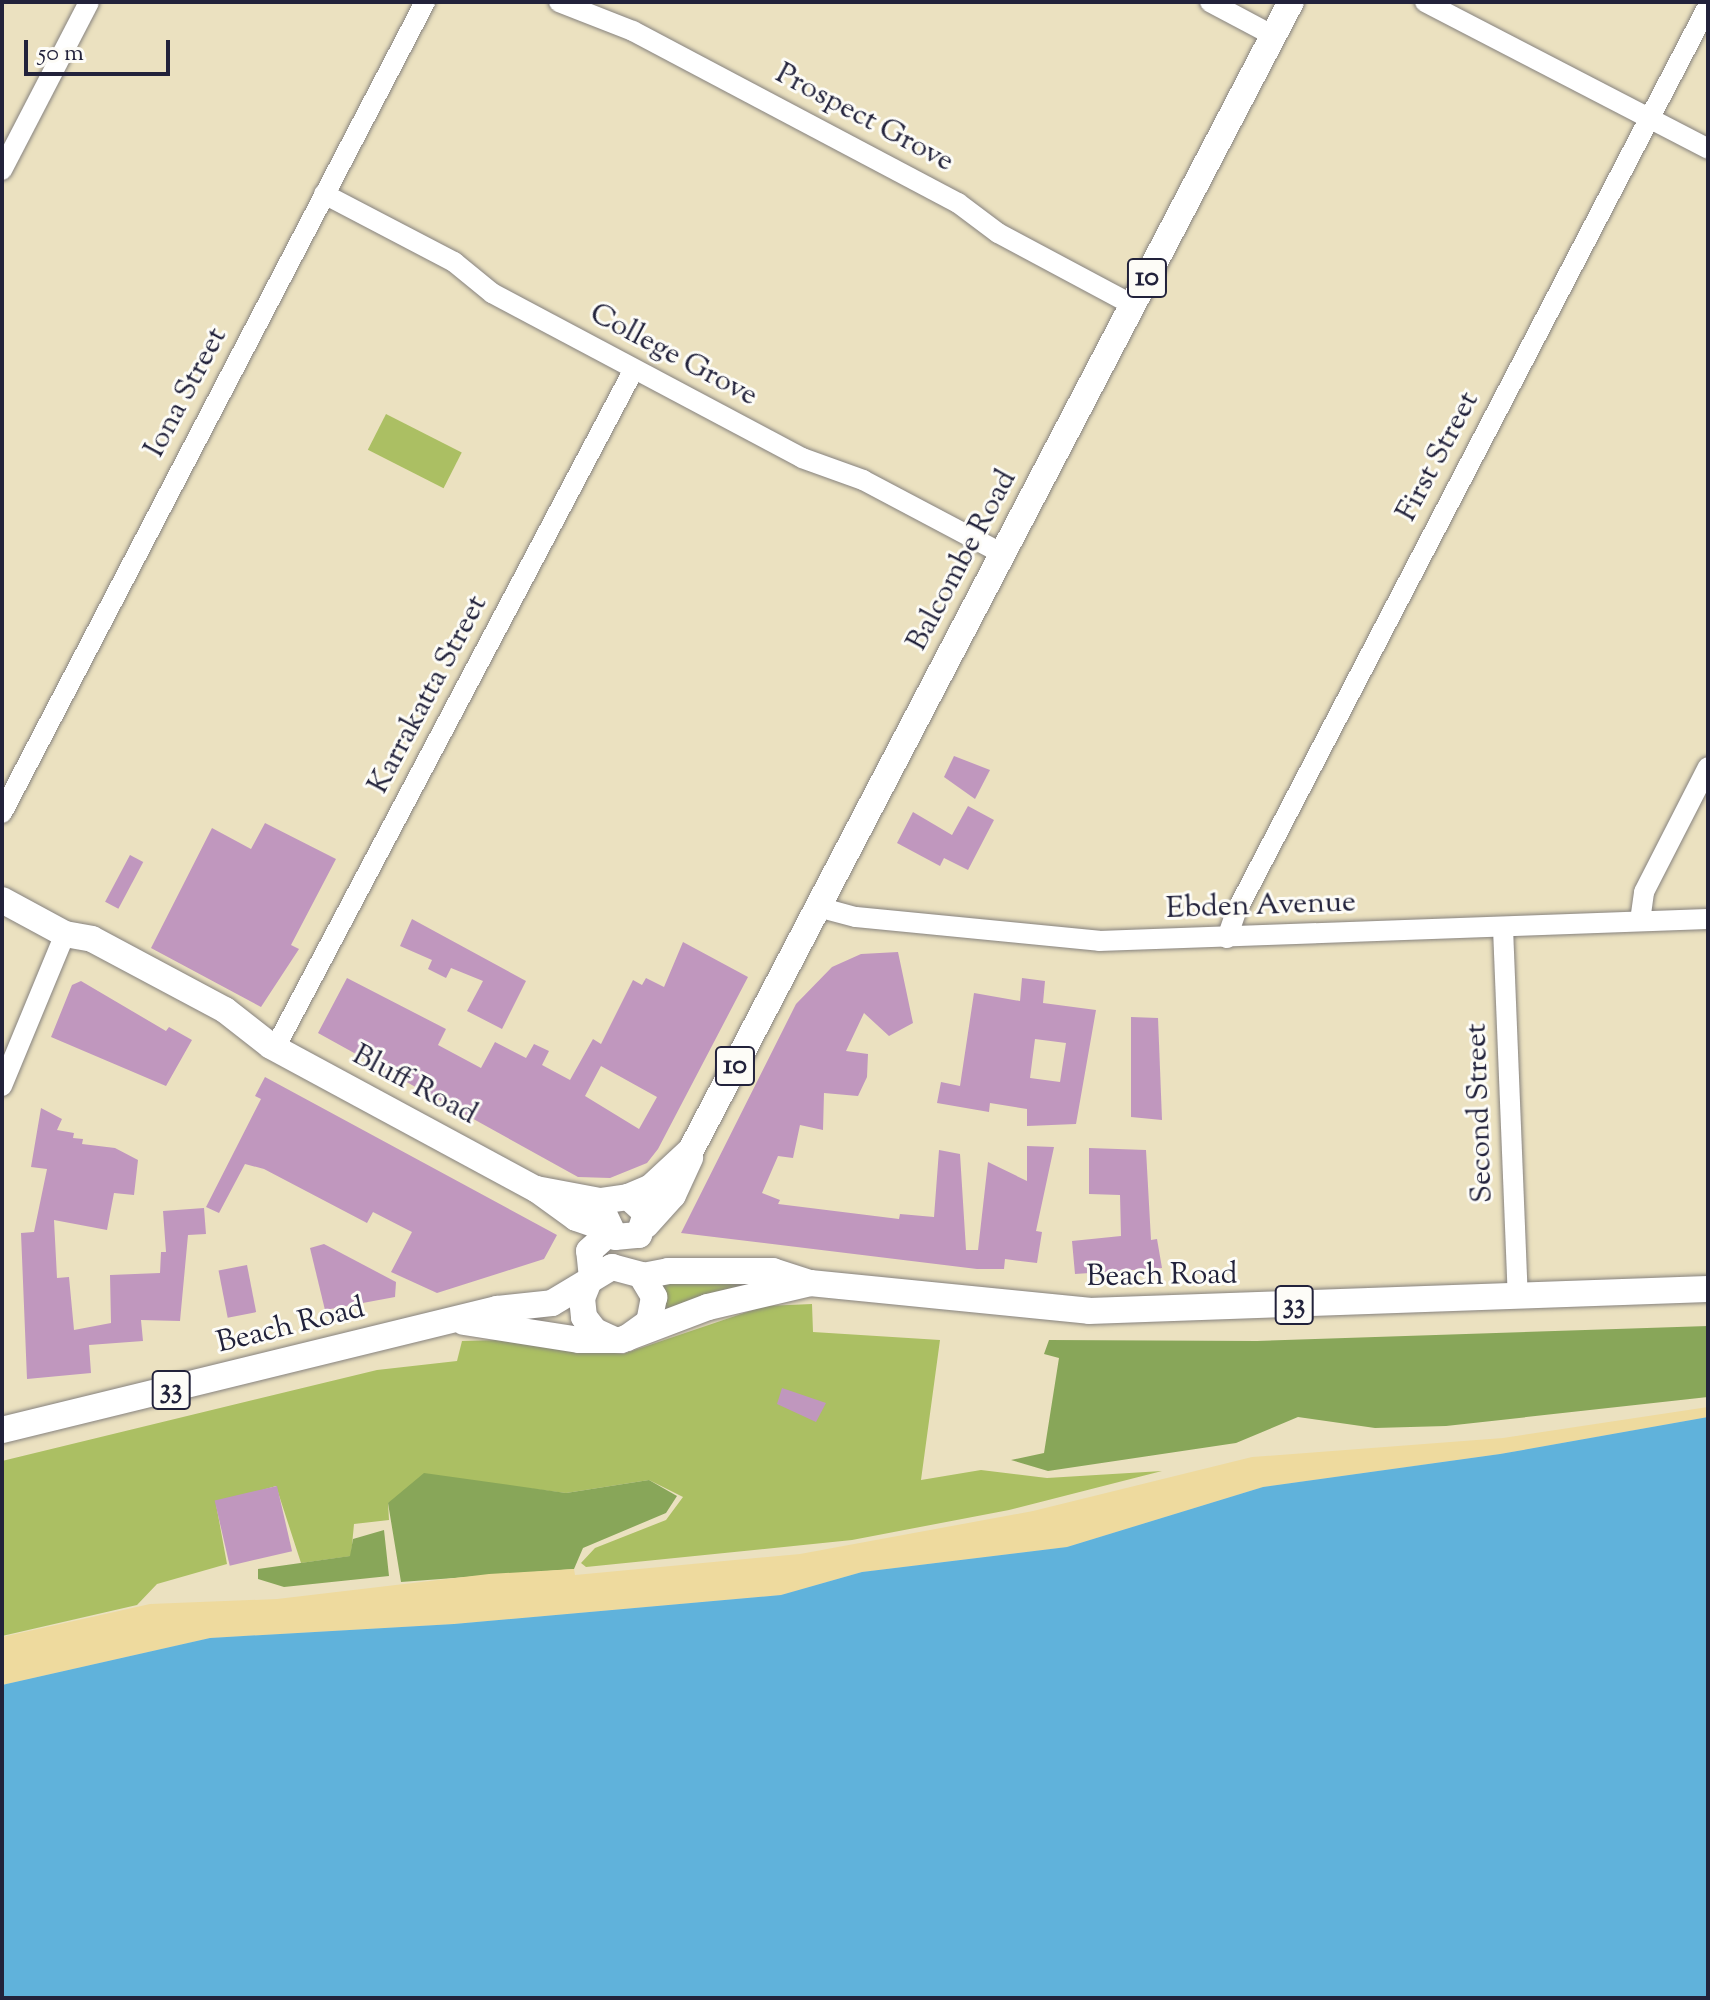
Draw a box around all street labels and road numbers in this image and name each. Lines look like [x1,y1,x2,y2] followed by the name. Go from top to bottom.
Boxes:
[769,57,959,181] street label: Prospect Grove
[1125,254,1169,302] road number: 10
[583,297,763,415] street label: College Grove
[138,322,236,464] street label: Iona Street
[1390,386,1488,528] street label: First Street
[900,464,1026,658] street label: Balcombe Road
[362,590,496,800] street label: Karrakatta Street
[1165,886,1357,928] street label: Ebden Avenue
[1460,1022,1502,1204] street label: Second Street
[345,1038,483,1134] street label: Bluff Road
[713,1042,757,1090] road number: 10
[1086,1258,1238,1296] street label: Beach Road
[1274,1281,1314,1329] road number: 33
[213,1291,369,1363] street label: Beach Road
[151,1366,191,1414] road number: 33

